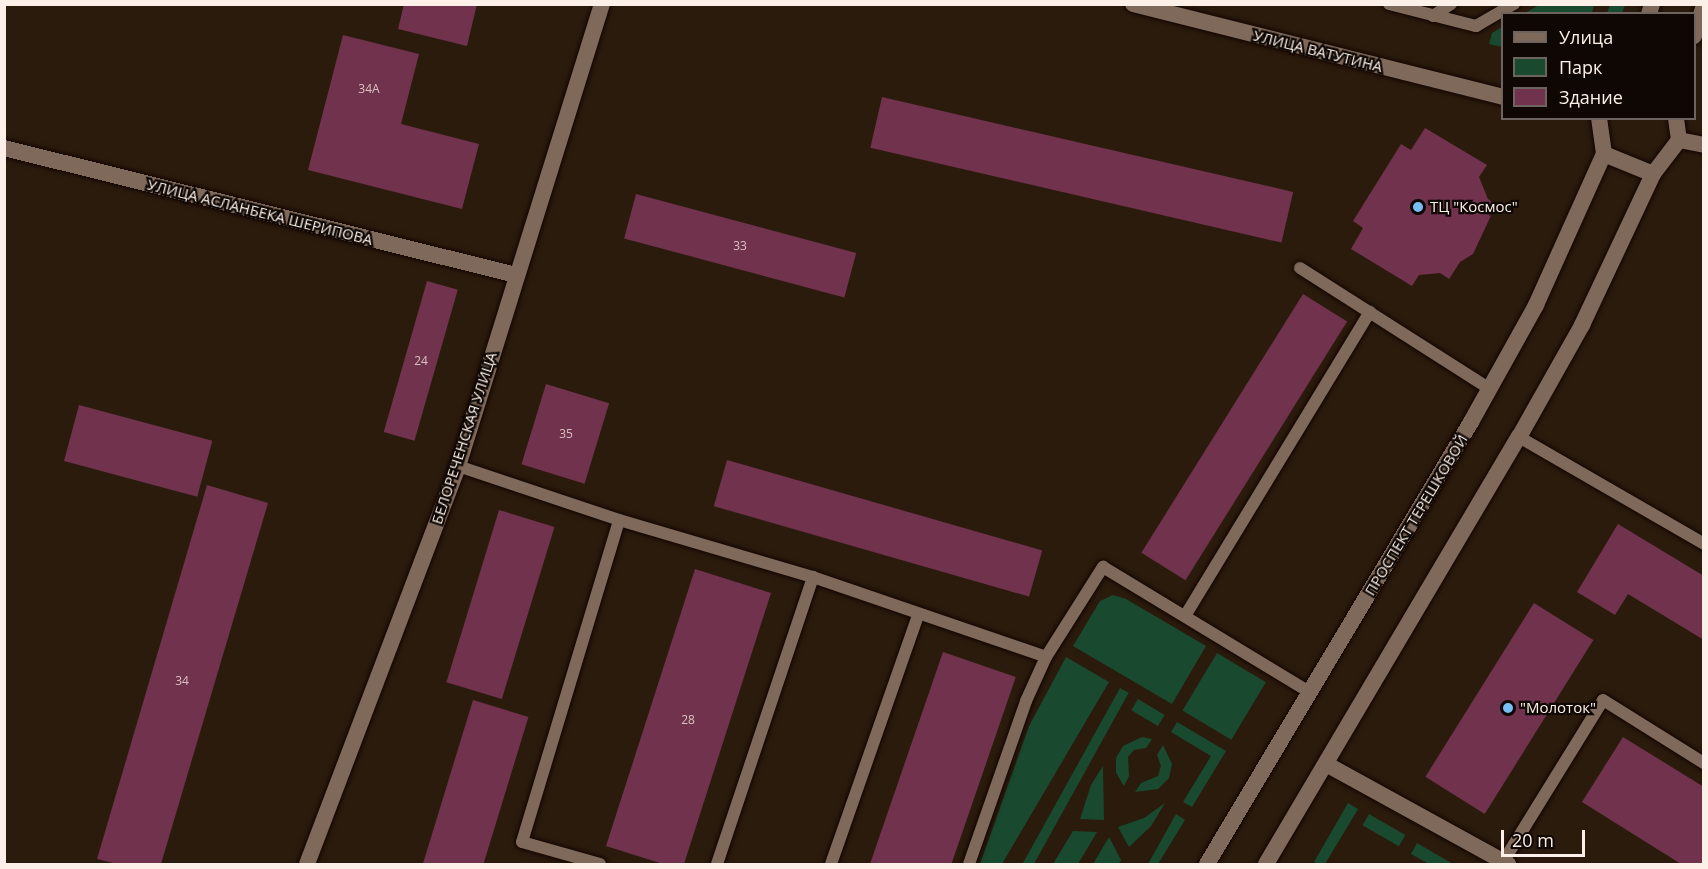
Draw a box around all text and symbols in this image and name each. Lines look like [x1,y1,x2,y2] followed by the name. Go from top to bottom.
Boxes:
[1501,12,1696,120] legend
[1559,25,1613,49] text: Улица
[1252,26,1384,76] street label: УЛИЦА ВАТУТИНА
[1559,55,1602,79] text: Парк
[358,82,380,96] house number: 34А
[1559,85,1623,109] text: Здание
[145,175,375,249] street label: УЛИЦА АСЛАНБЕКА ШЕРИПОВА
[1430,198,1518,216] place label: ТЦ "Космос"
[1411,200,1425,214] marker: ТЦ "Космос"
[733,239,747,253] house number: 33
[428,350,500,526] street label: БЕЛОРЕЧЕНСКАЯ УЛИЦА
[414,354,428,368] house number: 24
[559,427,573,441] house number: 35
[1361,431,1471,599] street label: ПРОСПЕКТ ТЕРЕШКОВОЙ
[175,674,189,688] house number: 34
[1520,699,1596,717] place label: "Молоток"
[1501,701,1515,715] marker: "Молоток"
[681,713,695,727] house number: 28
[1504,818,1588,856] scale bar
[1512,828,1554,852] text: 20 m

